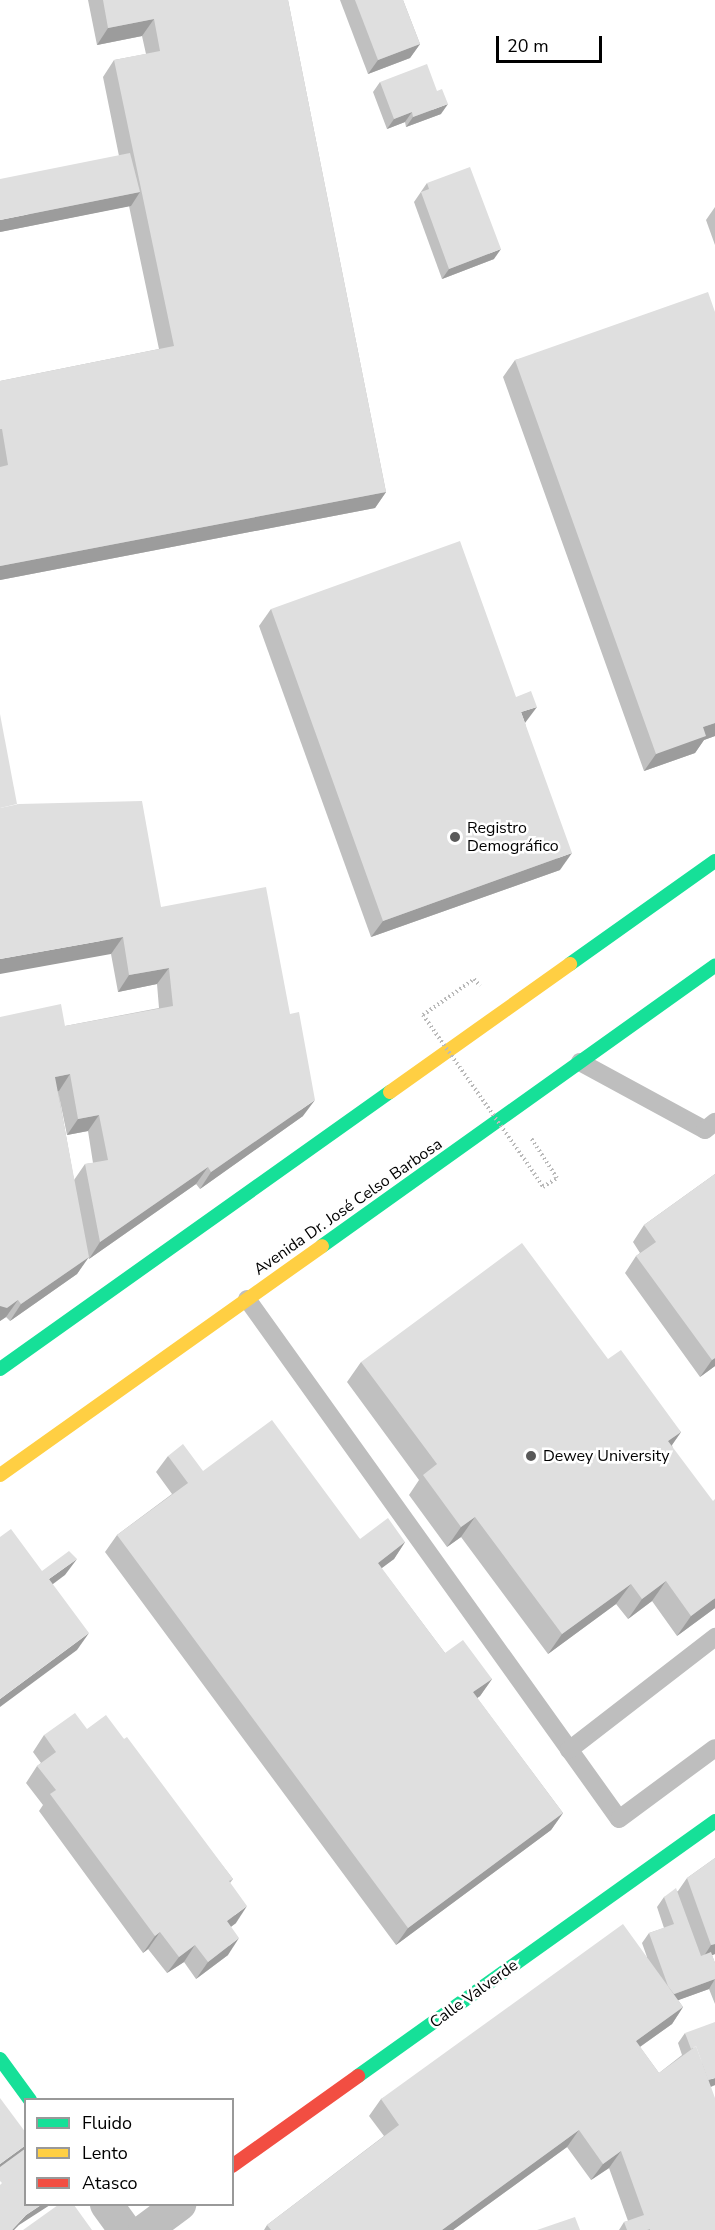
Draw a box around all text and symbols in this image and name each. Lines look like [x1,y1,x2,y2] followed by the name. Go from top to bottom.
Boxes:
[499,24,606,62] scale bar
[507,34,549,58] text: 20 m
[467,818,559,856] place label: Registro Demográfico
[448,830,462,844] marker: Registro Demográfico
[250,1134,446,1280] street label: Avenida Dr. José Celso Barbosa
[543,1446,669,1466] place label: Dewey University
[524,1449,538,1463] marker: Dewey University
[426,1956,522,2032] street label: Calle Valverde
[24,2098,234,2206] legend
[82,2111,132,2135] text: Fluido
[82,2141,128,2165] text: Lento
[82,2171,138,2195] text: Atasco

